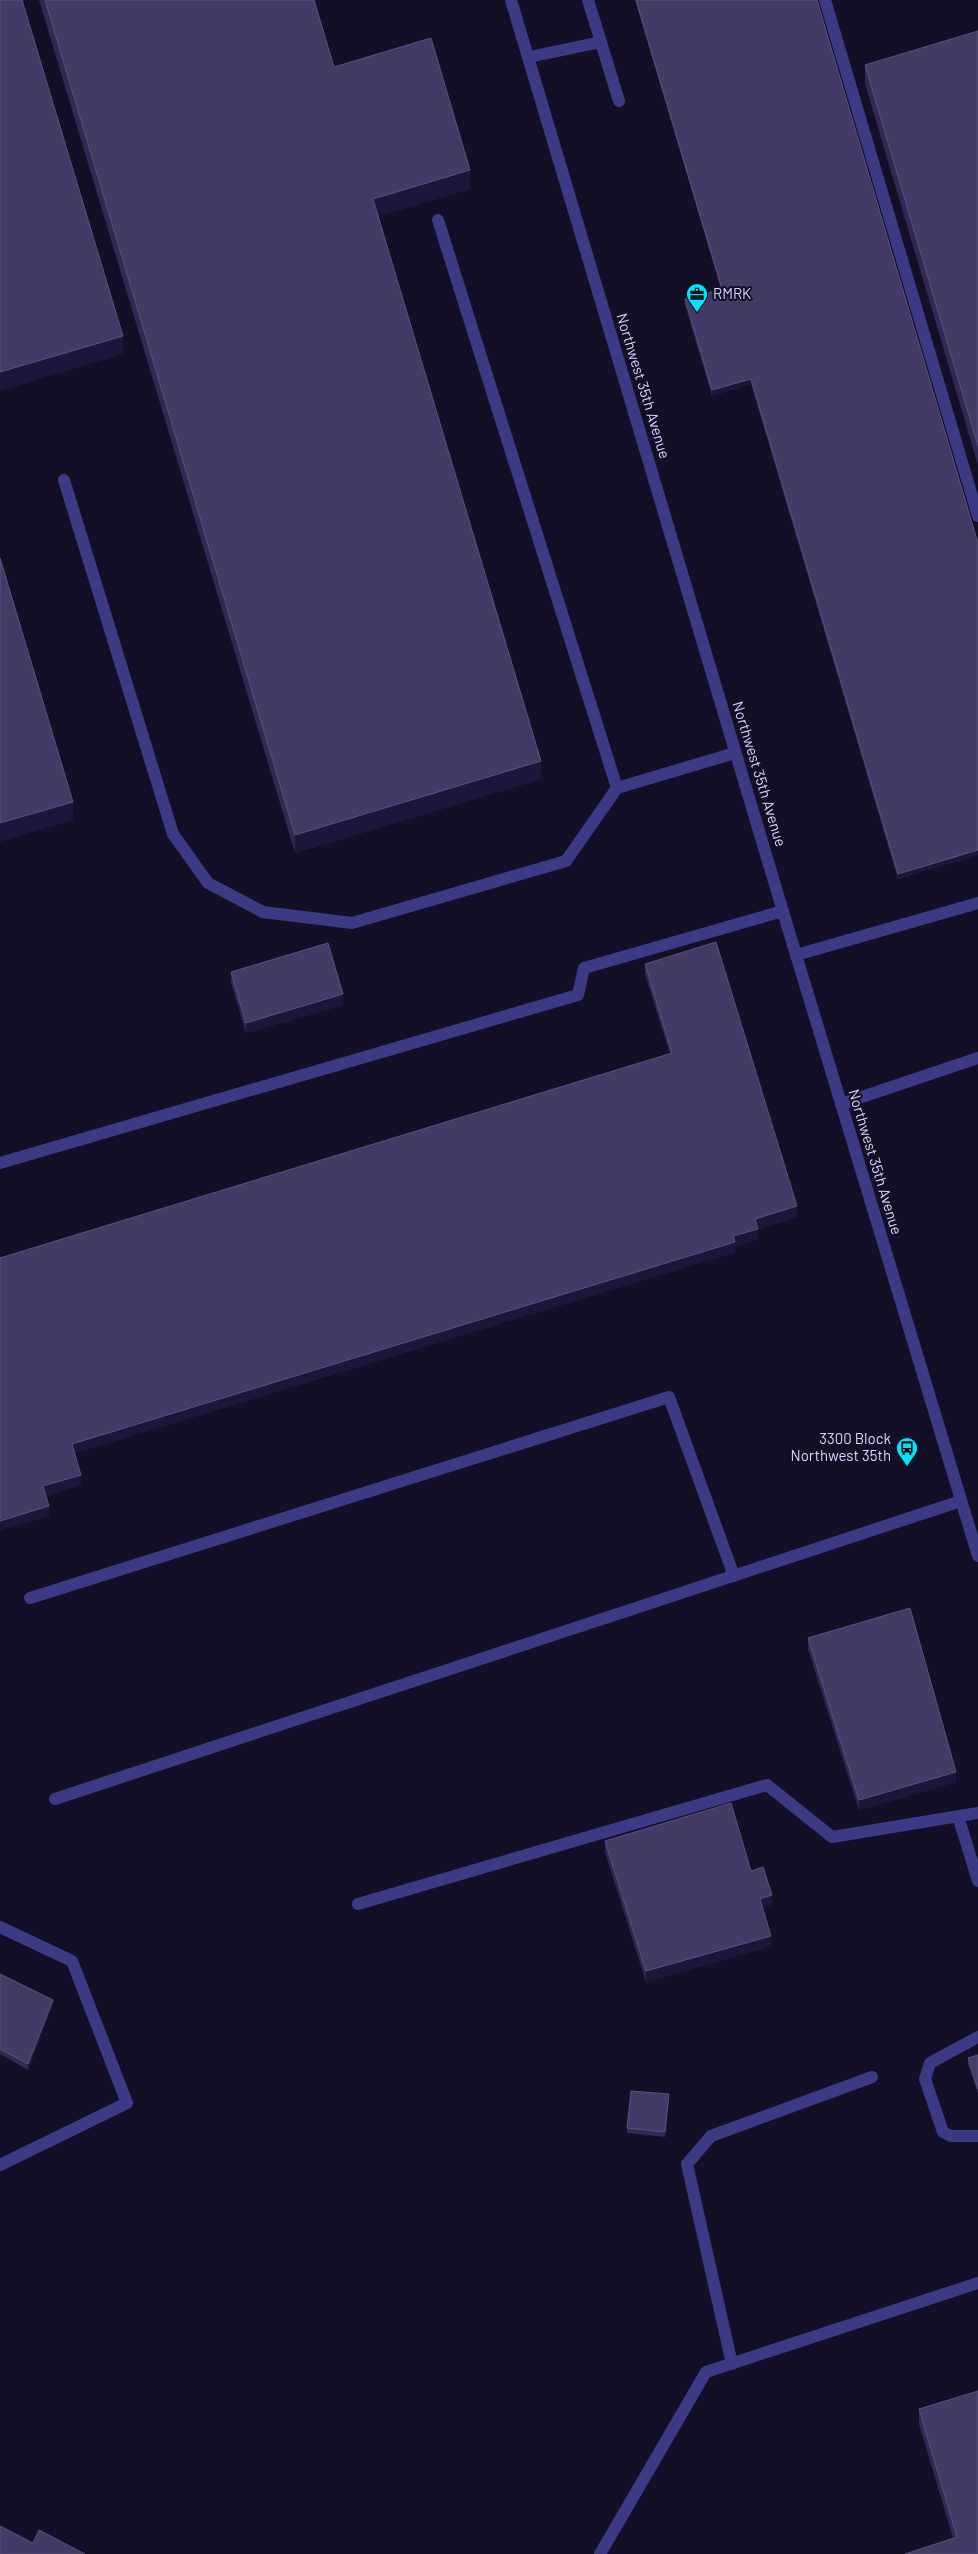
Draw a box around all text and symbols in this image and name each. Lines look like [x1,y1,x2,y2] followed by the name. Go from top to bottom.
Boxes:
[685,282,709,313] office icon: RMRK
[713,284,751,302] place label: RMRK
[613,311,675,461] street label: Northwest 35th Avenue
[729,699,791,849] street label: Northwest 35th Avenue
[845,1087,907,1237] street label: Northwest 35th Avenue
[791,1429,891,1464] place label: 3300 Block Northwest 35th
[895,1436,919,1467] bus stop icon: 3300 Block Northwest 35th

